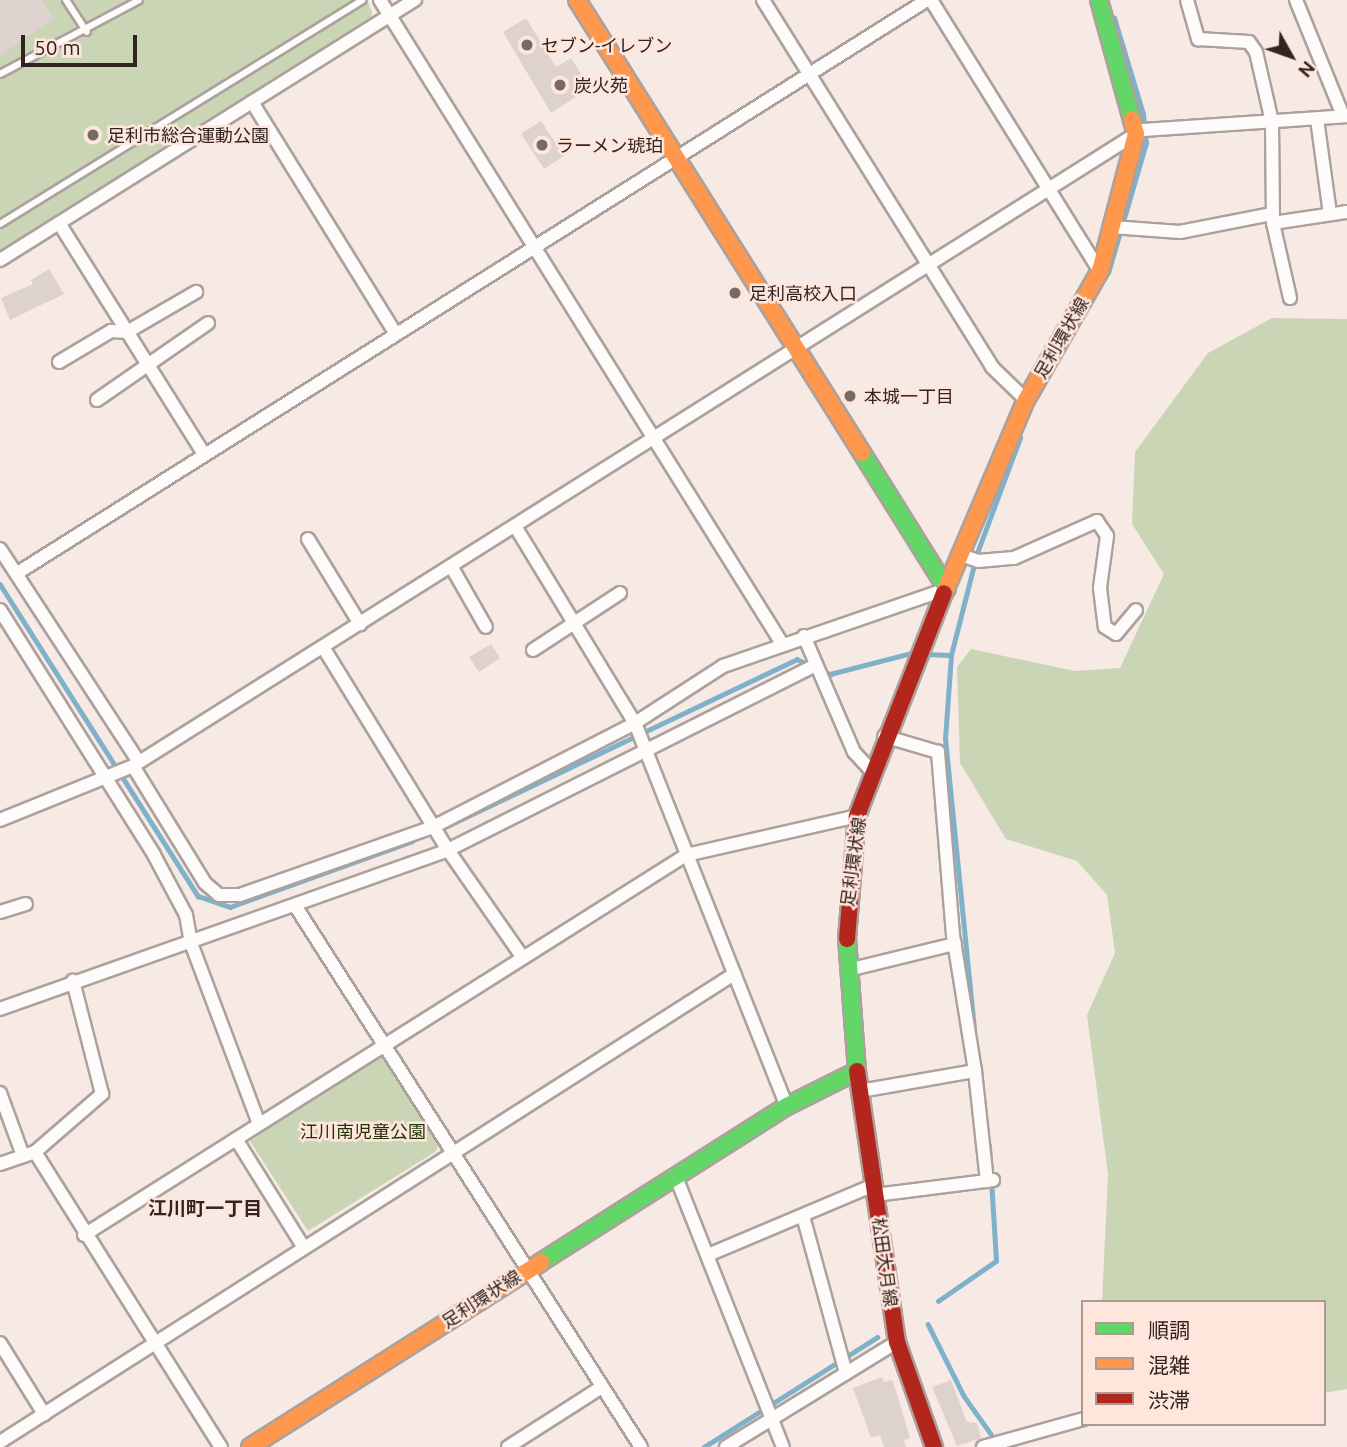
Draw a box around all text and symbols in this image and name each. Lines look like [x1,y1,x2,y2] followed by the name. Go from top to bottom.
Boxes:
[24,21,140,65] scale bar
[1256,21,1326,91] north arrow
[541,34,672,56] place label: セブン-イレブン
[34,35,81,59] text: 50 m
[519,37,535,53] marker: セブン-イレブン
[1294,57,1320,82] text: N
[574,74,628,96] place label: 炭火苑
[552,77,568,93] marker: 炭火苑
[107,124,269,146] place label: 足利市総合運動公園
[85,127,101,143] marker: 足利市総合運動公園
[556,134,664,156] place label: ラーメン琥珀
[534,137,550,153] marker: ラーメン琥珀
[749,282,857,304] place label: 足利高校入口
[727,285,743,301] marker: 足利高校入口
[1029,294,1093,382] street label: 足利環状線
[864,385,954,407] place label: 本城一丁目
[842,388,858,404] marker: 本城一丁目
[836,816,870,908] street label: 足利環状線
[300,1120,426,1142] park label: 江川南児童公園
[148,1198,262,1220] district label: 江川町一丁目
[868,1216,902,1308] street label: 松田大月線
[437,1265,525,1333] street label: 足利環状線
[1081,1300,1326,1426] legend
[1148,1318,1190,1342] text: 順調
[1148,1353,1190,1377] text: 混雑
[1148,1388,1190,1412] text: 渋滞

